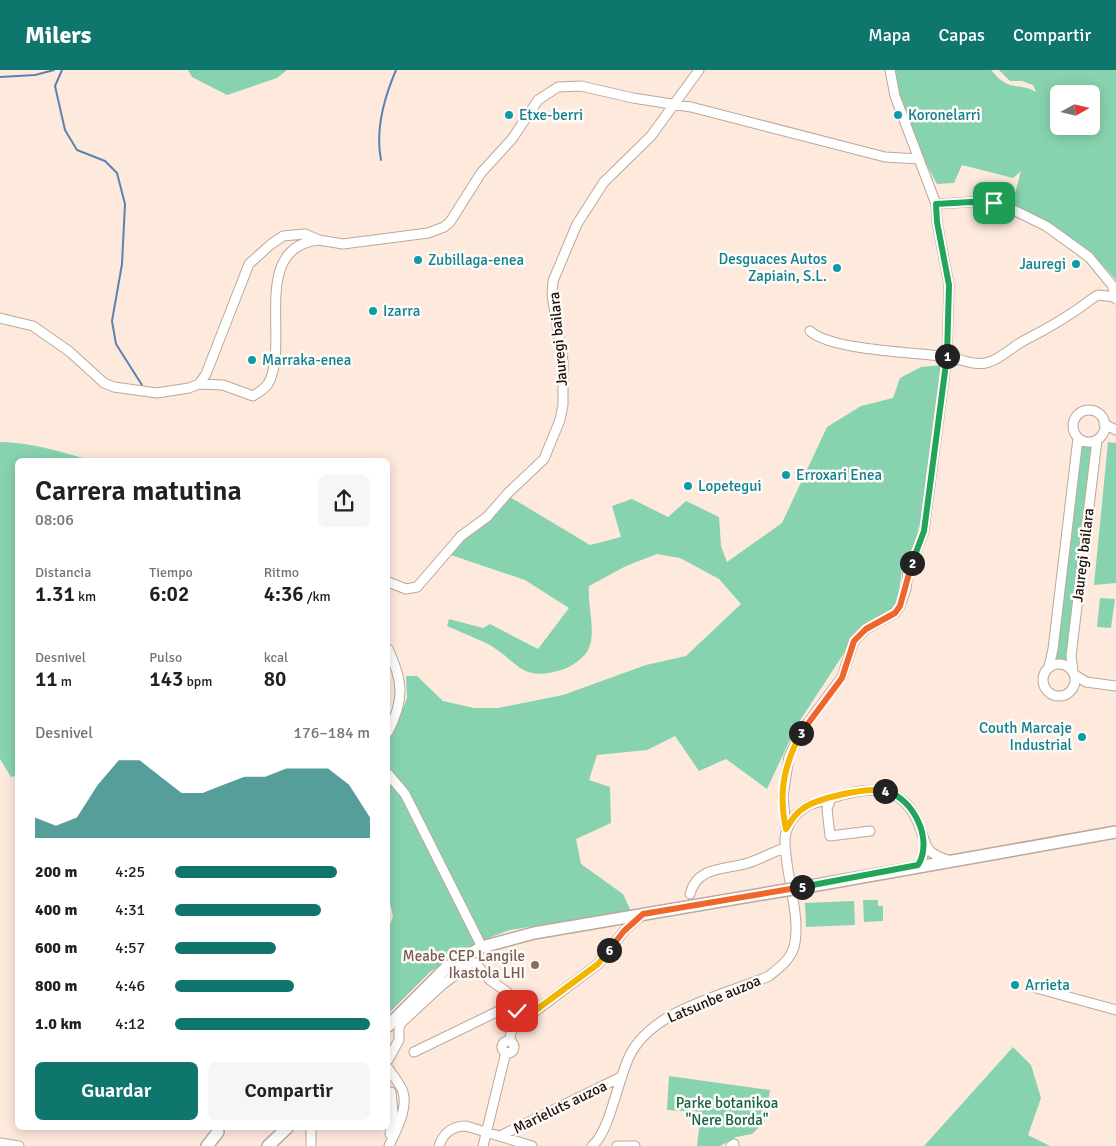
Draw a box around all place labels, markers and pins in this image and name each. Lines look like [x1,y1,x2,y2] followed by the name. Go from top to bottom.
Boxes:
[519,106,583,124] place label: Etxe-berri
[908,106,981,124] place label: Koronelarri
[503,109,515,121] marker: Etxe-berri
[892,109,904,121] marker: Koronelarri
[973,182,1015,224] pin
[718,250,827,285] place label: Desguaces Autos Zapiain, S.L.
[428,251,524,269] place label: Zubillaga-enea
[412,254,424,266] marker: Zubillaga-enea
[1019,255,1066,273] place label: Jauregi
[1070,258,1082,270] marker: Jauregi
[831,262,843,274] marker: Desguaces Autos Zapiain, S.L.
[383,302,420,320] place label: Izarra
[367,305,379,317] marker: Izarra
[934,344,960,368] pin: 1
[262,351,351,369] place label: Marraka-enea
[246,354,258,366] marker: Marraka-enea
[796,466,882,484] place label: Erroxari Enea
[780,469,792,481] marker: Erroxari Enea
[698,477,761,495] place label: Lopetegui
[682,480,694,492] marker: Lopetegui
[900,550,924,576] pin: 2
[979,719,1072,754] place label: Couth Marcaje Industrial
[788,720,814,746] pin: 3
[1076,731,1088,743] marker: Couth Marcaje Industrial
[872,778,898,804] pin: 4
[790,874,814,900] pin: 5
[596,938,622,962] pin: 6
[403,947,525,982] place label: Meabe CEP Langile Ikastola LHI
[529,959,541,971] marker: Meabe CEP Langile Ikastola LHI
[1025,976,1070,994] place label: Arrieta
[1009,979,1021,991] marker: Arrieta
[496,990,538,1032] pin

